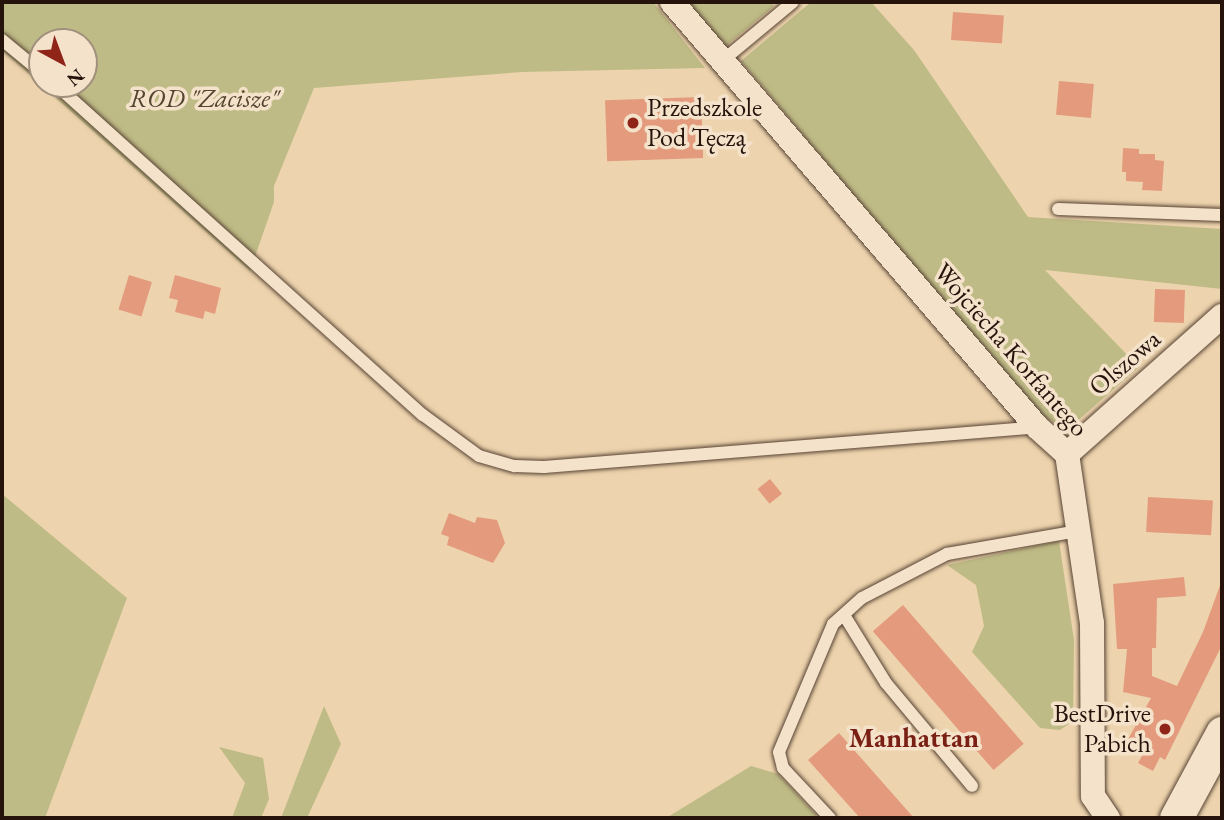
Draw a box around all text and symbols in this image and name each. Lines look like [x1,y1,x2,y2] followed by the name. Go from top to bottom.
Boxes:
[28,28,98,98] north arrow
[62,63,90,92] text: N
[129,83,279,115] park label: ROD "Zacisze"
[647,92,762,154] place label: Przedszkole Pod Tęczą
[625,115,641,131] marker: Przedszkole Pod Tęczą
[927,257,1095,443] street label: Wojciecha Korfantego
[1083,323,1167,403] street label: Olszowa
[1054,698,1151,760] place label: BestDrive Pabich
[849,720,979,754] district label: Manhattan
[1157,721,1173,737] marker: BestDrive Pabich

